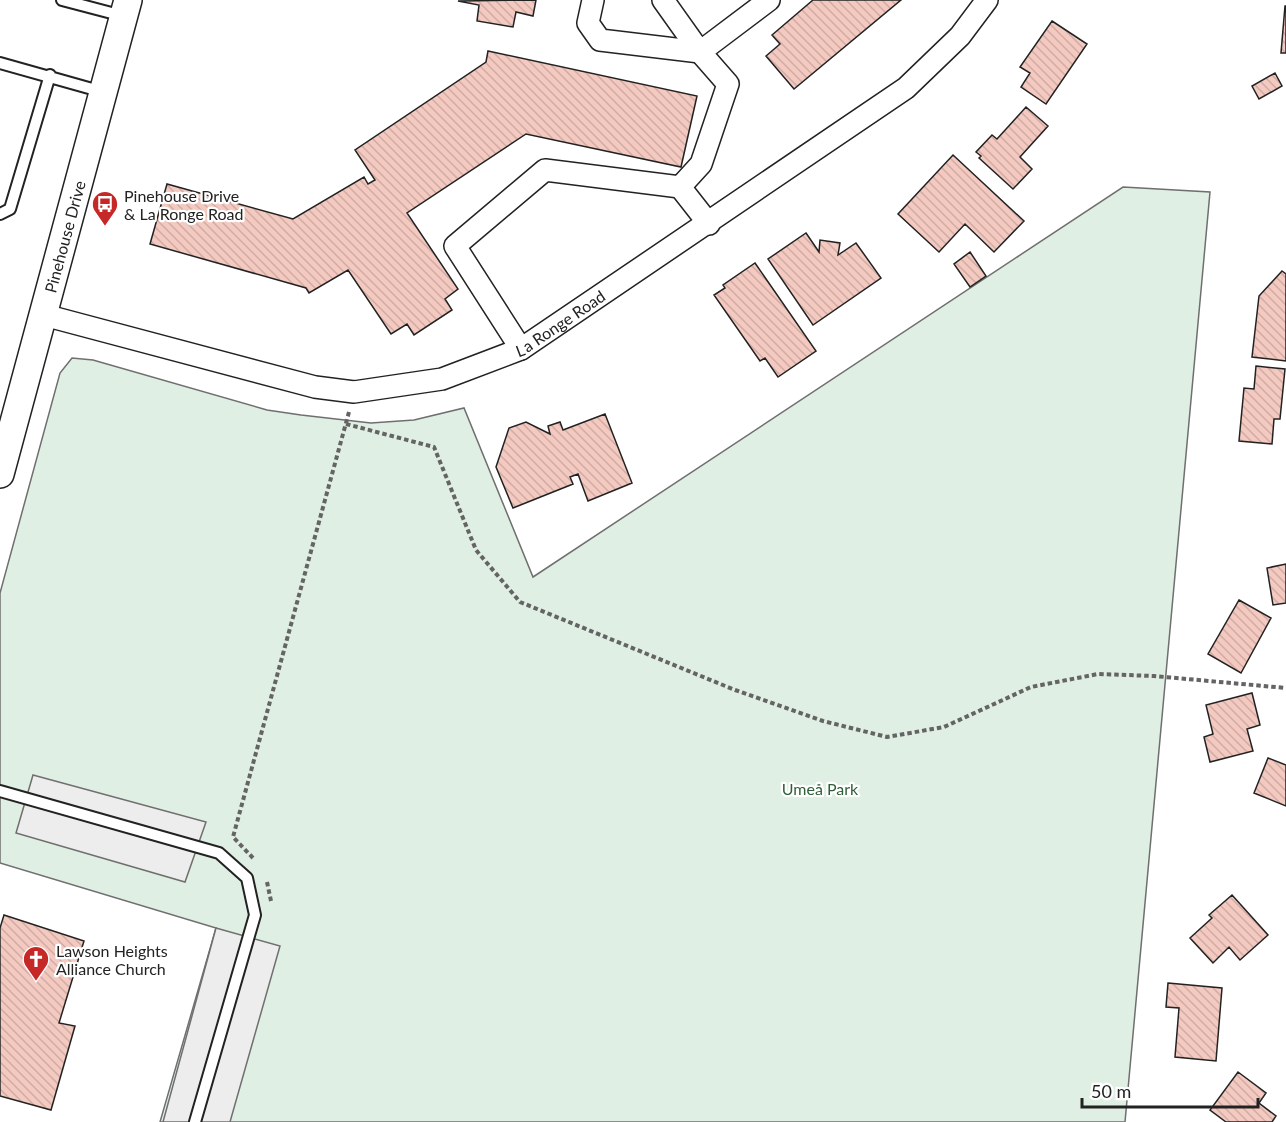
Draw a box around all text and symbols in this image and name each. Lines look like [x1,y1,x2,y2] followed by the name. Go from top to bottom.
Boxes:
[40,178,88,295] street label: Pinehouse Drive
[124,186,243,223] place label: Pinehouse Drive & La Ronge Road
[90,189,120,227] bus stop icon: Pinehouse Drive & La Ronge Road
[513,286,608,360] street label: La Ronge Road
[782,779,859,798] park label: Umeå Park
[56,941,168,978] place label: Lawson Heights Alliance Church
[21,944,51,982] church icon: Lawson Heights Alliance Church
[1082,1071,1258,1109] scale bar
[1091,1080,1131,1102] text: 50 m

